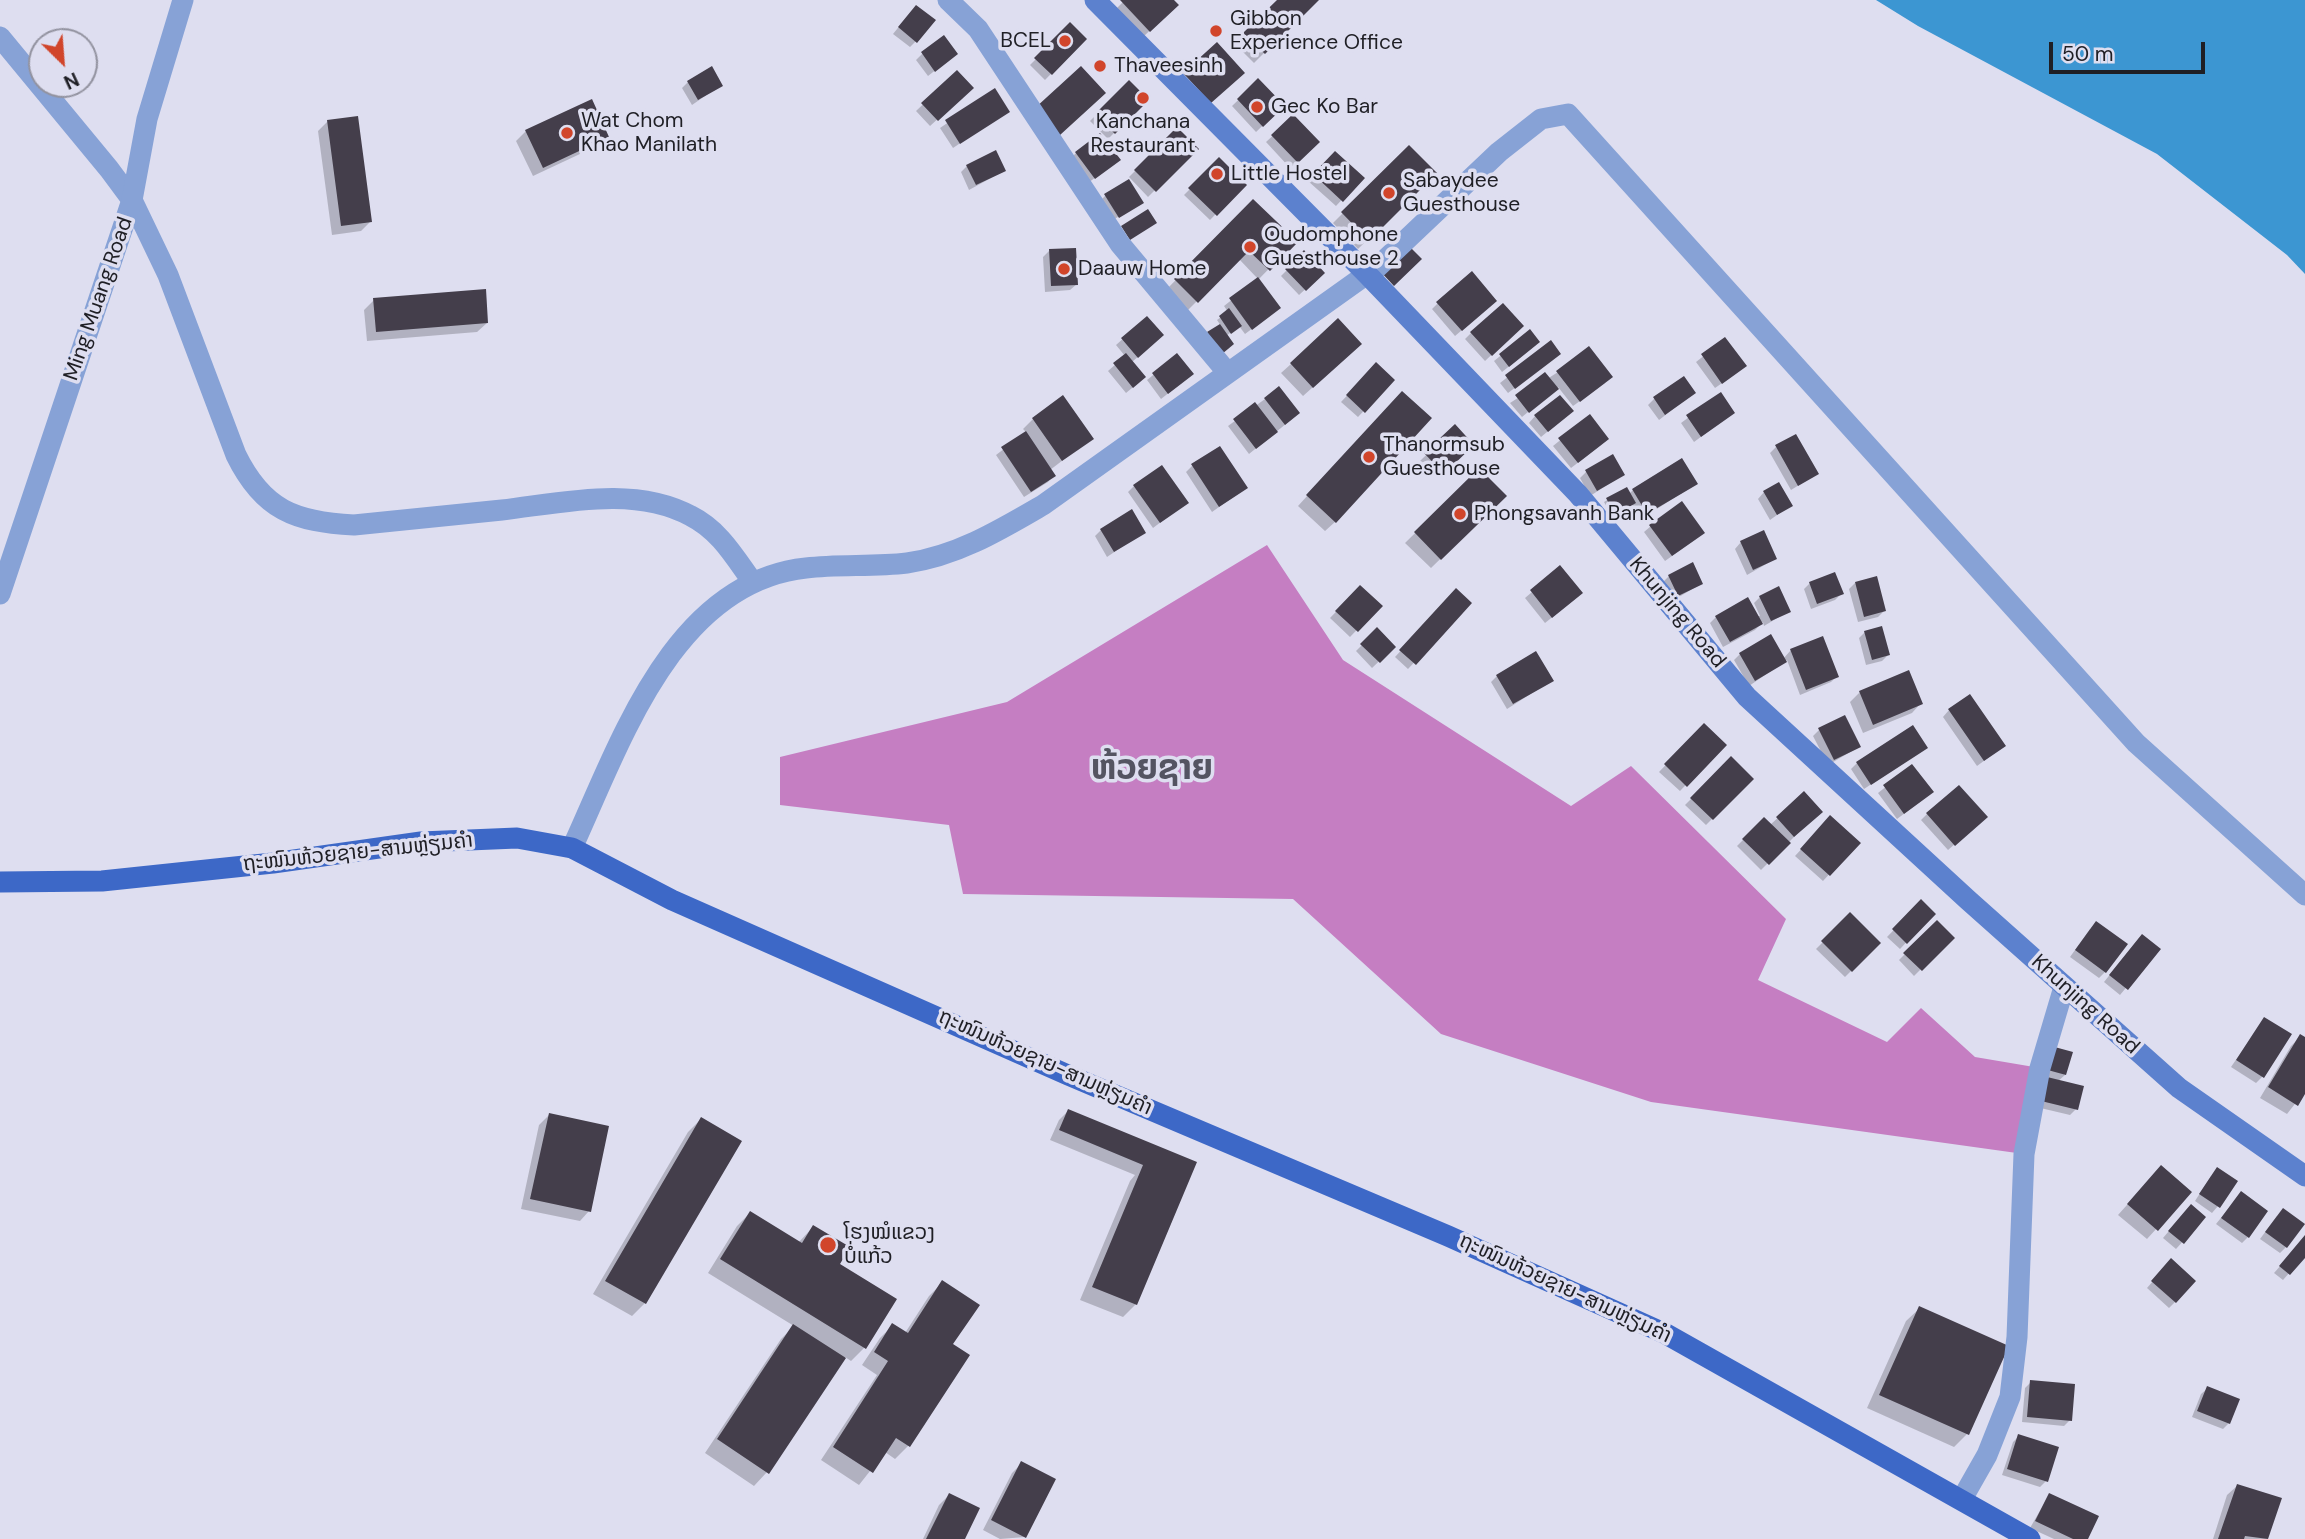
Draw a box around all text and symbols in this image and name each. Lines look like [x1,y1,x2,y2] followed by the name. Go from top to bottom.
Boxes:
[1230,6,1403,56] place label: Gibbon Experience Office
[1208,23,1224,39] marker: Gibbon Experience Office
[28,28,98,98] north arrow
[1000,28,1051,54] place label: BCEL
[2053,28,2209,72] scale bar
[1057,33,1073,49] marker: BCEL
[2062,40,2113,68] text: 50 m
[1114,53,1223,79] place label: Thaveesinh
[1092,58,1108,74] marker: Thaveesinh
[60,66,83,95] text: N
[1135,90,1151,106] marker: Kanchana Restaurant
[1271,94,1378,120] place label: Gec Ko Bar
[1249,99,1265,115] marker: Gec Ko Bar
[581,108,717,158] place label: Wat Chom Khao Manilath
[1090,109,1196,159] place label: Kanchana Restaurant
[559,125,575,141] marker: Wat Chom Khao Manilath
[1231,161,1347,187] place label: Little Hostel
[1209,166,1225,182] marker: Little Hostel
[1403,168,1520,218] place label: Sabaydee Guesthouse
[1381,185,1397,201] marker: Sabaydee Guesthouse
[59,214,139,384] street label: Ming Muang Road
[1264,222,1399,272] place label: Oudomphone Guesthouse 2
[1242,239,1258,255] marker: Oudomphone Guesthouse 2
[1078,256,1206,282] place label: Daauw Home
[1056,261,1072,277] marker: Daauw Home
[1383,432,1505,482] place label: Thanormsub Guesthouse
[1361,449,1377,465] marker: Thanormsub Guesthouse
[1474,501,1654,527] place label: Phongsavanh Bank
[1452,506,1468,522] marker: Phongsavanh Bank
[1623,552,1731,674] street label: Khunjing Road
[1091,749,1213,791] district label: ຫ້ວຍຊາຍ
[242,828,474,878] street label: ຖະໜົນຫ້ວຍຊາຍ-ສາມຫຼ່ຽມຄຳ
[2026,950,2144,1060] street label: Khunjing Road
[934,1004,1156,1122] street label: ຖະໜົນຫ້ວຍຊາຍ-ສາມຫຼ່ຽມຄຳ
[844,1220,935,1270] place label: ໂຮງໝໍແຂວງ ບໍ່ແກ້ວ
[1455,1229,1675,1349] street label: ຖະໜົນຫ້ວຍຊາຍ-ສາມຫຼ່ຽມຄຳ
[818,1235,838,1255] marker: ໂຮງໝໍແຂວງ ບໍ່ແກ້ວ

